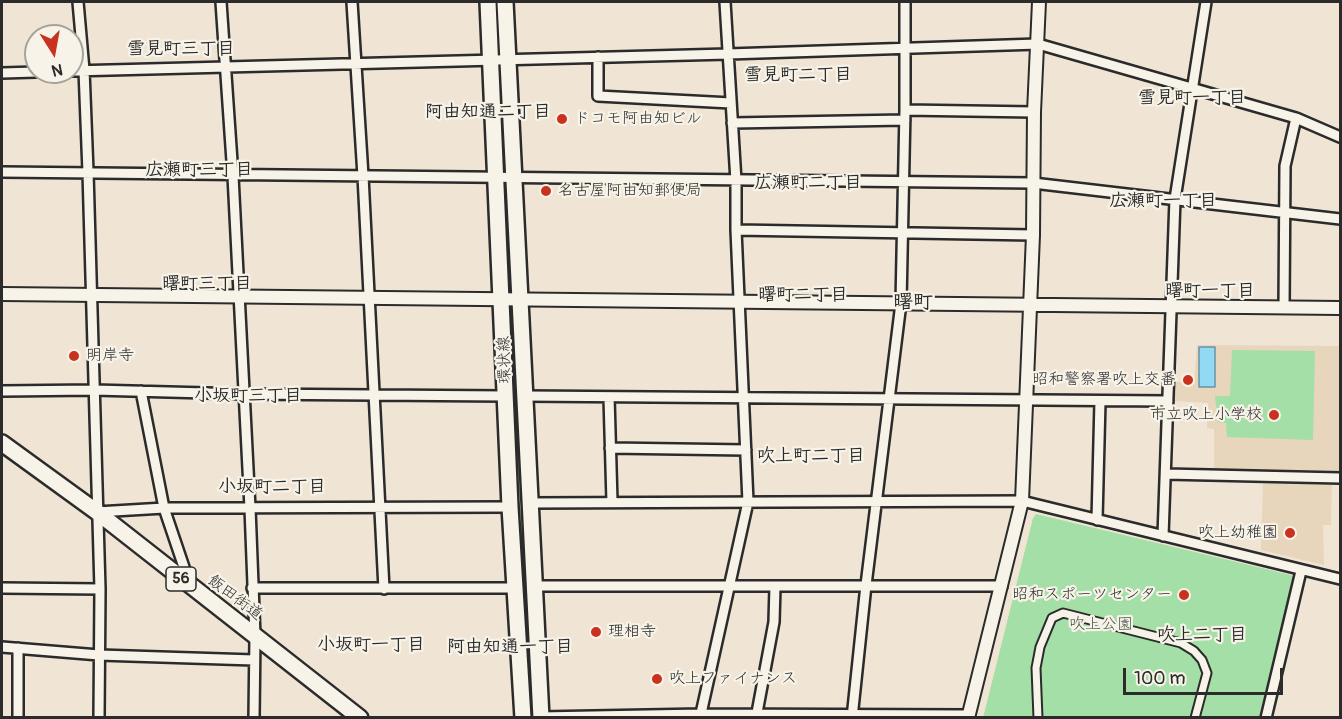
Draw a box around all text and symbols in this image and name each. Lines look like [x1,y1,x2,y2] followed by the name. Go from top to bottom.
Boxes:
[24,24,84,84] north arrow
[127,38,235,60] district label: 雪見町三丁目
[50,59,64,81] text: N
[744,64,852,86] district label: 雪見町二丁目
[1138,87,1246,109] district label: 雪見町一丁目
[425,101,551,123] district label: 阿由知通二丁目
[574,109,702,129] place label: ドコモ阿由知ビル
[555,112,569,126] marker: ドコモ阿由知ビル
[145,159,253,181] district label: 広瀬町三丁目
[754,172,862,194] district label: 広瀬町二丁目
[558,181,702,201] place label: 名古屋阿由知郵便局
[539,184,553,198] marker: 名古屋阿由知郵便局
[1109,190,1217,212] district label: 広瀬町一丁目
[162,273,252,295] district label: 曙町三丁目
[1165,280,1255,302] district label: 曙町一丁目
[758,284,848,306] district label: 曙町二丁目
[893,291,933,315] district label: 曙町
[495,336,515,384] street label: 環状線
[86,346,134,366] place label: 明岸寺
[67,349,81,363] marker: 明岸寺
[1032,370,1176,390] place label: 昭和警察署吹上交番
[1181,373,1195,387] marker: 昭和警察署吹上交番
[194,385,302,407] district label: 小坂町三丁目
[1150,405,1262,425] place label: 市立吹上小学校
[1267,408,1281,422] marker: 市立吹上小学校
[757,445,865,467] district label: 吹上町二丁目
[218,476,326,498] district label: 小坂町二丁目
[1198,523,1278,543] place label: 吹上幼稚園
[1283,526,1297,540] marker: 吹上幼稚園
[166,567,196,591] road number: 56
[204,571,266,625] street label: 飯田街道
[1012,585,1172,605] place label: 昭和スポーツセンター
[1177,588,1191,602] marker: 昭和スポーツセンター
[1069,615,1133,635] park label: 吹上公園
[608,622,656,642] place label: 理相寺
[1157,624,1247,646] district label: 吹上二丁目
[589,625,603,639] marker: 理相寺
[317,634,425,656] district label: 小坂町一丁目
[447,636,573,658] district label: 阿由知通一丁目
[1126,656,1286,694] scale bar
[1134,667,1186,690] text: 100 m
[669,669,797,689] place label: 吹上ファイナンス
[650,672,664,686] marker: 吹上ファイナンス

